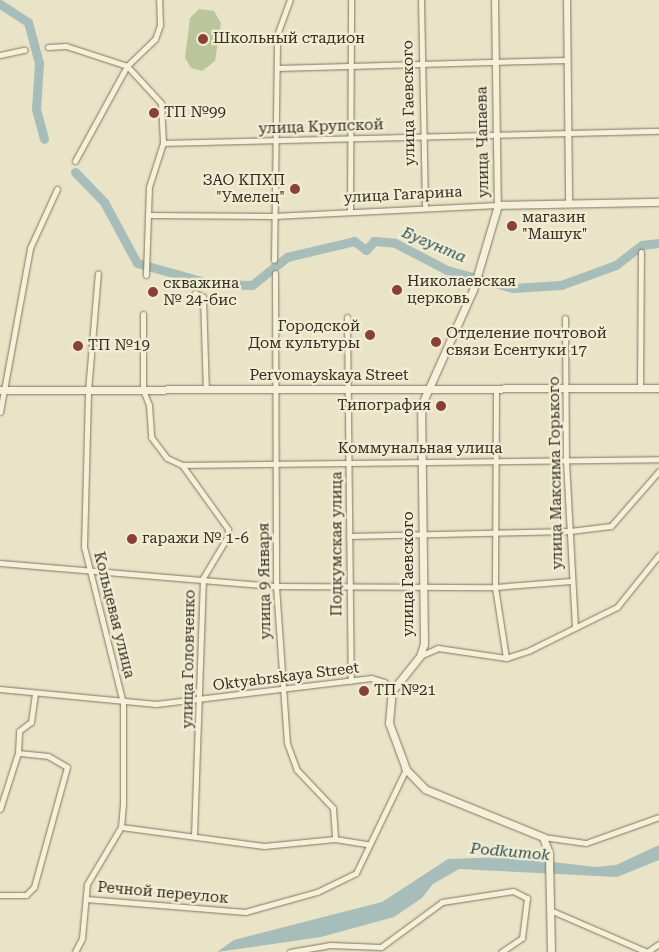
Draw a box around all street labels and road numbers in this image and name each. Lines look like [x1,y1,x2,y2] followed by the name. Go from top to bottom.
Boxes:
[399,40,419,166] street label: улица Гаевского
[473,86,493,198] street label: улица Чапаева
[258,116,384,138] street label: улица Крупской
[343,183,463,207] street label: улица Гагарина
[249,367,409,385] street label: Pervomayskaya Street
[545,376,567,570] street label: улица Максима Горького
[338,440,502,458] street label: Коммунальная улица
[328,472,346,616] street label: Подкумская улица
[400,511,418,637] street label: улица Гаевского
[255,522,275,640] street label: улица 9 Января
[90,550,138,680] street label: Кольцевая улица
[179,589,199,729] street label: улица Головченко
[212,659,360,695] street label: Oktyabrskaya Street
[97,878,229,908] street label: Речной переулок

